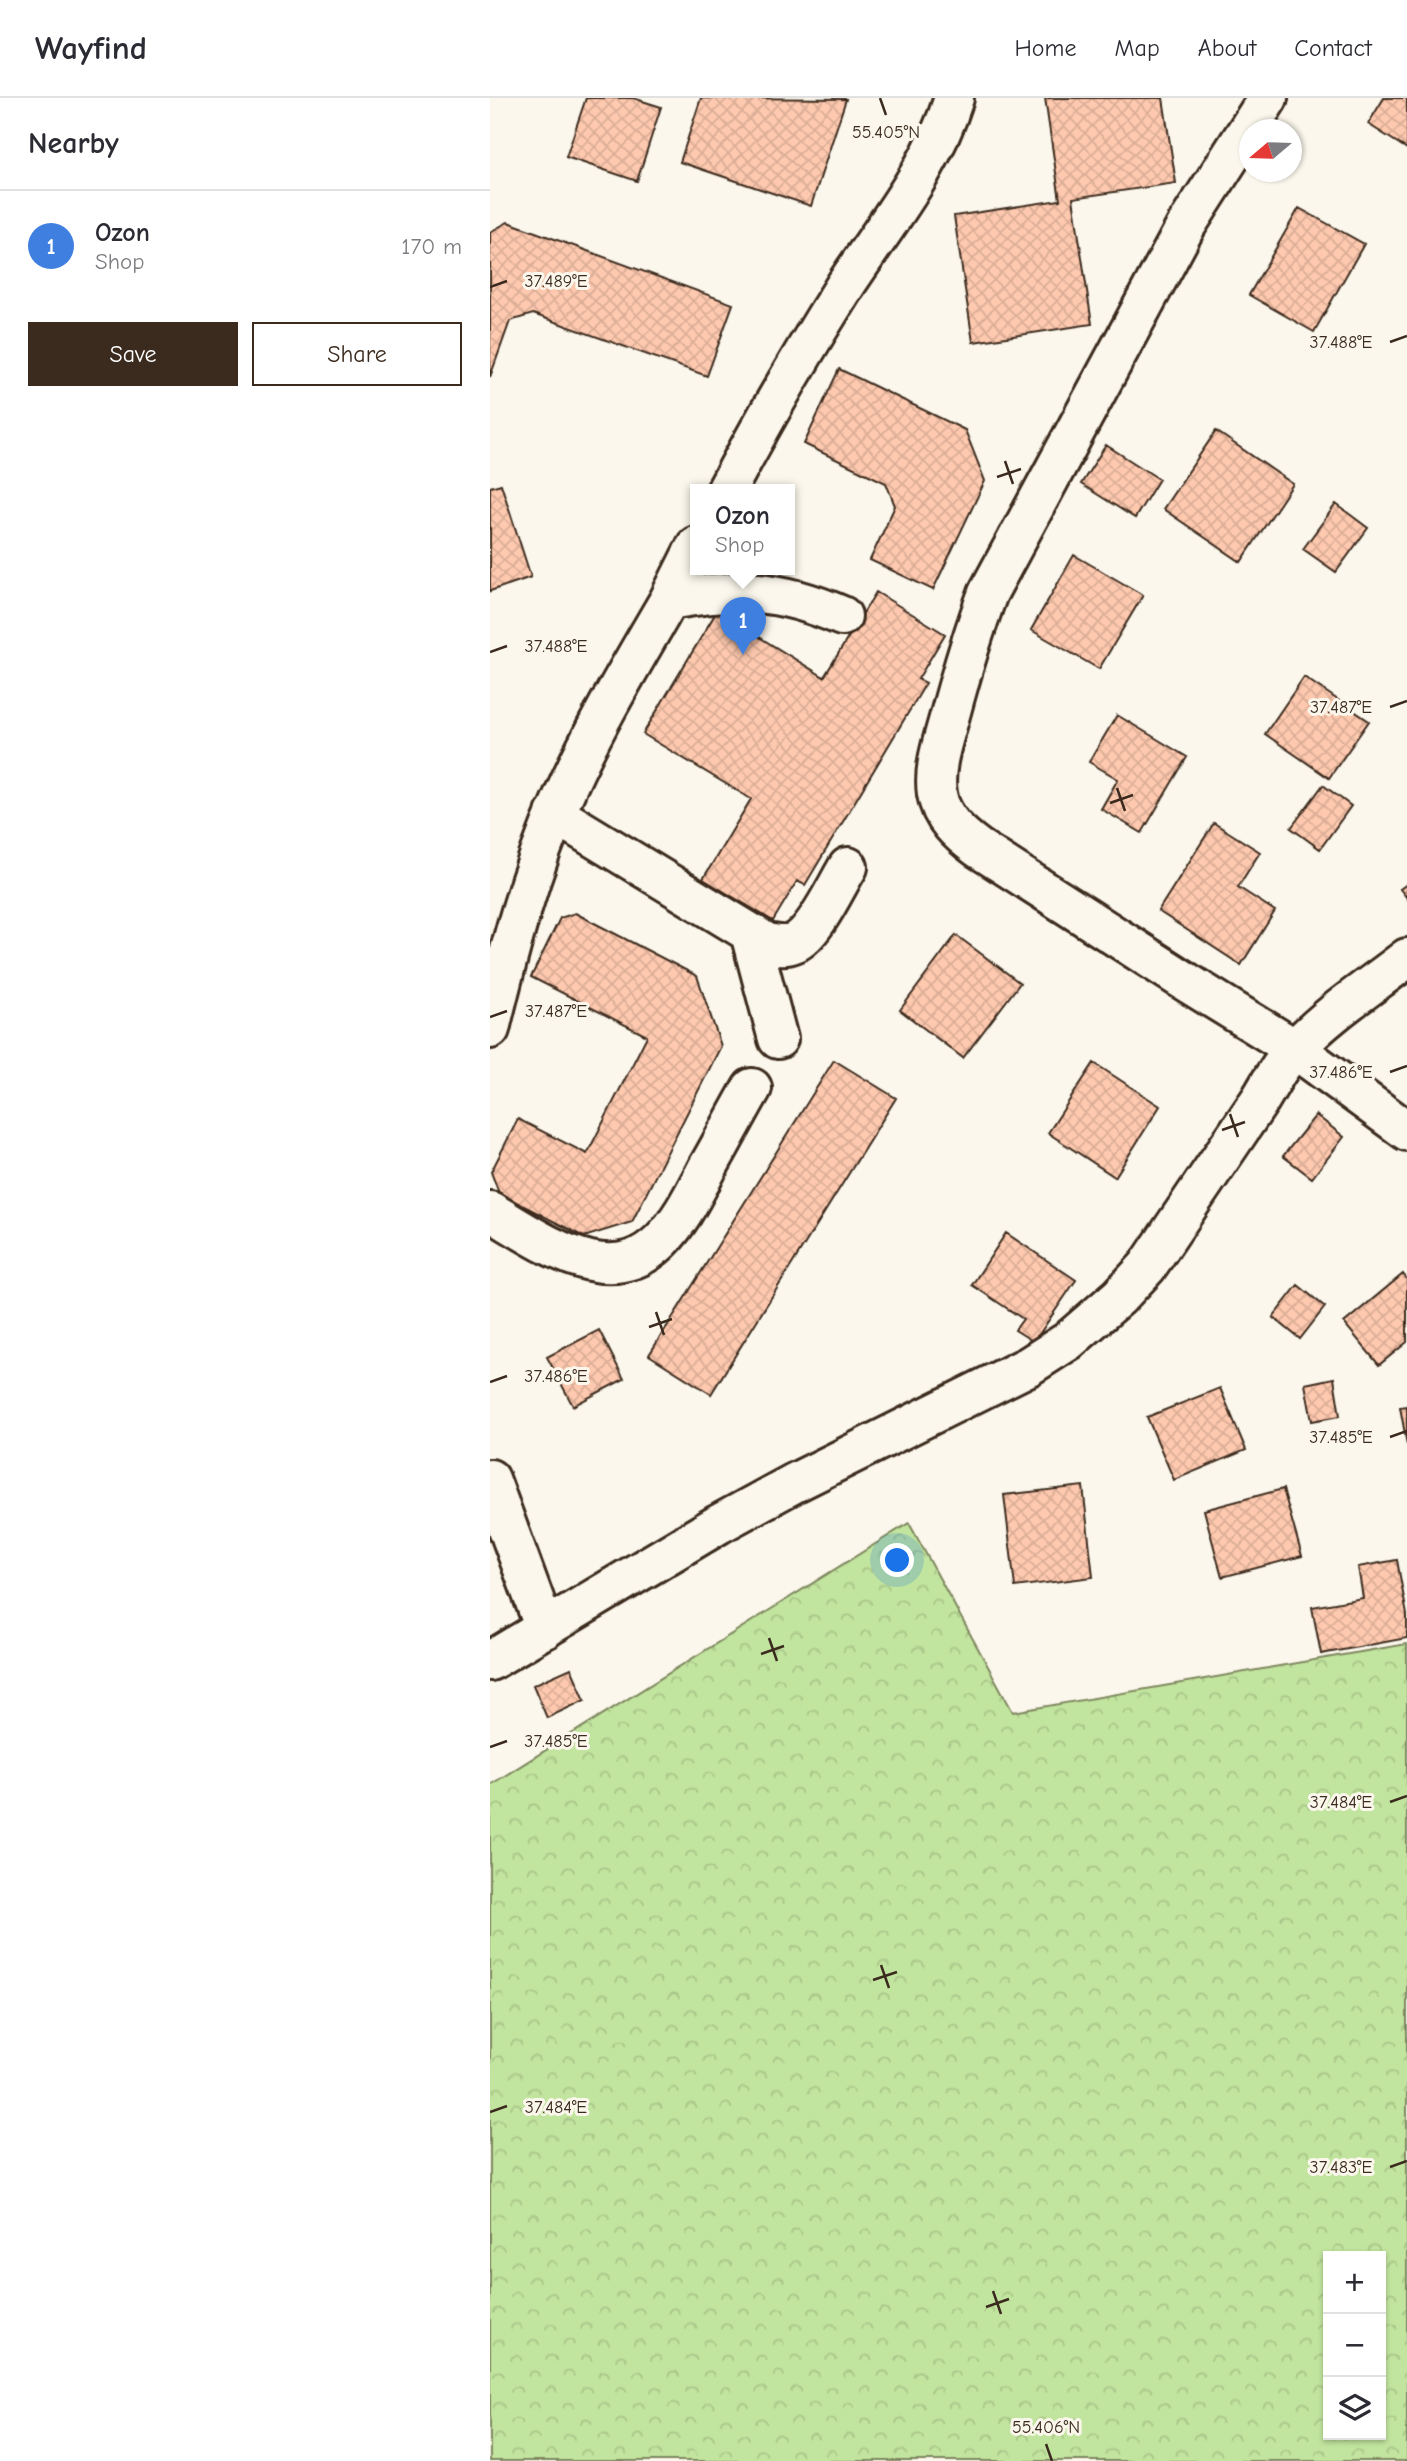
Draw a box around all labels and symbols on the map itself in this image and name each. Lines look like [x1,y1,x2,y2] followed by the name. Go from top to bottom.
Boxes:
[1239,119,1302,182] north arrow
[852,122,920,143] text: 55.405°N
[524,271,588,292] text: 37.489°E
[1310,332,1373,353] text: 37.488°E
[720,597,766,655] pin: 1
[525,636,588,657] text: 37.488°E
[1310,697,1372,718] text: 37.487°E
[525,1001,587,1022] text: 37.487°E
[1309,1062,1373,1083] text: 37.486°E
[524,1366,588,1387] text: 37.486°E
[1309,1427,1373,1448] text: 37.485°E
[880,1543,914,1577] your location
[524,1731,588,1752] text: 37.485°E
[1310,1792,1372,1813] text: 37.484°E
[525,2097,587,2118] text: 37.484°E
[1310,2157,1373,2178] text: 37.483°E
[1012,2417,1080,2438] text: 55.406°N

